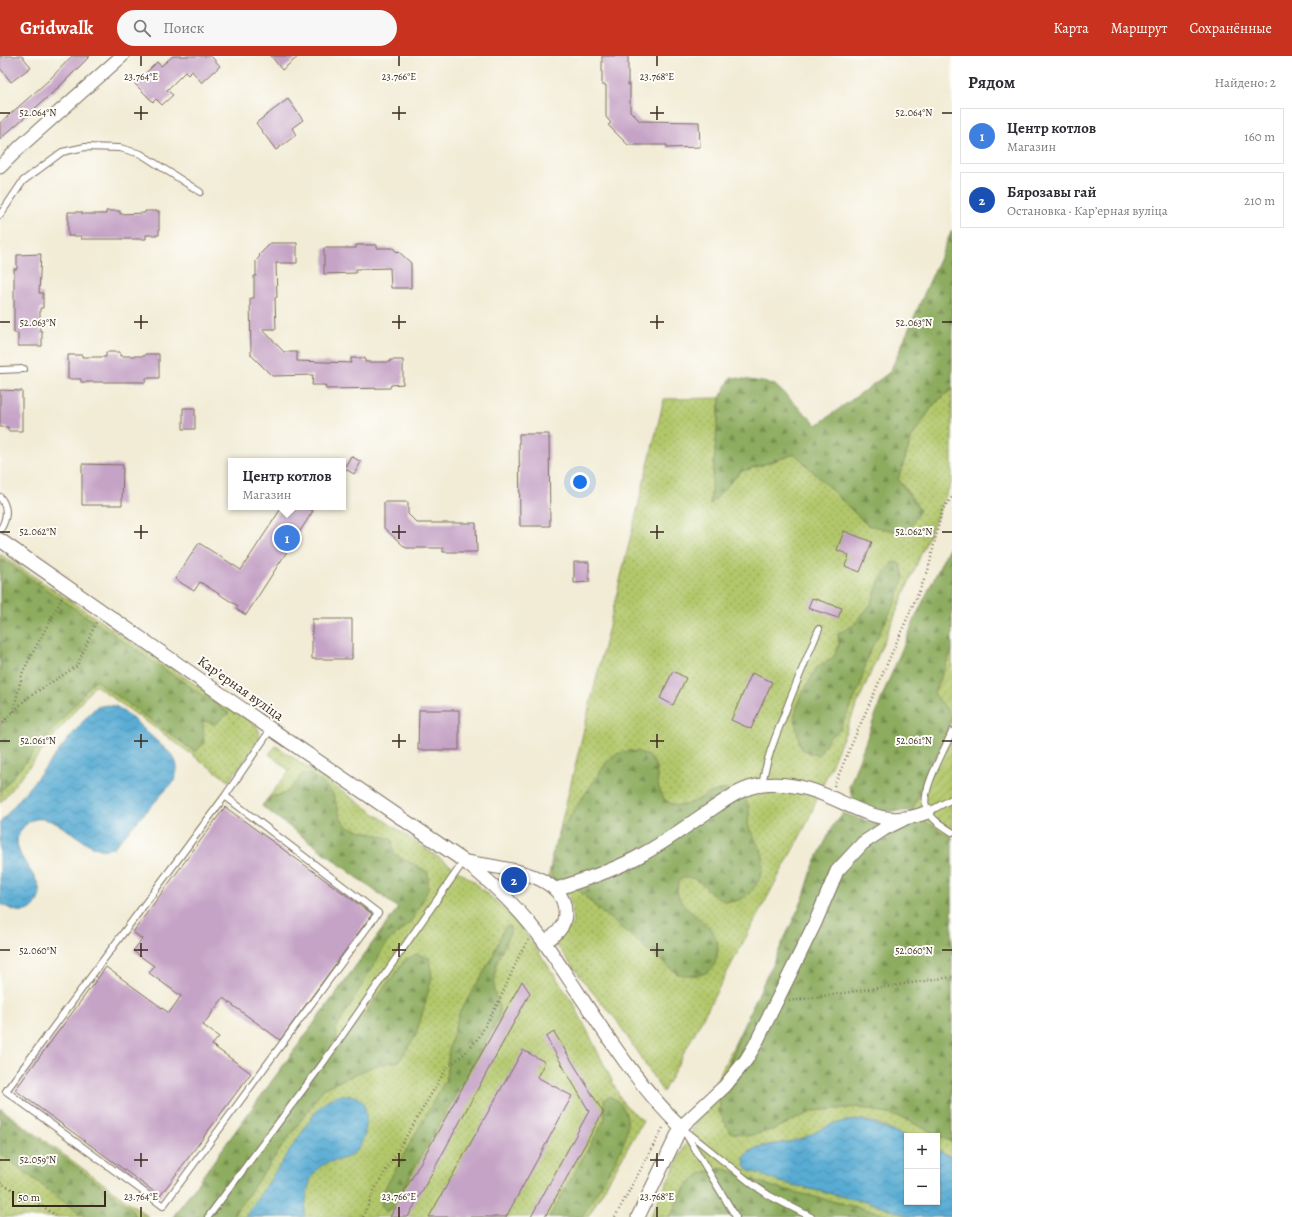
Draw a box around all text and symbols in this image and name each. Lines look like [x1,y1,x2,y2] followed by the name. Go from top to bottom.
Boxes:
[117,10,397,46] search box
[20,15,93,41] text: Gridwalk
[131,17,153,39] icon: search
[163,18,204,38] text: Поиск
[1054,19,1089,38] text: Карта
[1111,19,1167,38] text: Маршрут
[1189,19,1272,38] text: Сохранённые
[124,70,158,83] text: 23.764°E
[382,70,416,83] text: 23.766°E
[640,70,674,83] text: 23.768°E
[968,71,1015,94] text: Рядом
[1215,74,1276,91] text: Найдено: 2
[20,106,56,119] text: 52.064°N
[896,106,932,119] text: 52.064°N
[1007,118,1096,138] text: Центр котлов
[980,128,984,145] text: 1
[1244,128,1275,145] text: 160 m
[1007,138,1056,155] text: Магазин
[1007,182,1096,202] text: Бярозавы гай
[979,192,985,209] text: 2
[1244,192,1275,209] text: 210 m
[1007,202,1168,219] text: Остановка · Карʼерная вуліца
[20,316,56,329] text: 52.063°N
[896,316,932,329] text: 52.063°N
[228,458,346,510] popup
[242,466,332,486] text: Центр котлов
[570,472,590,492] your location
[242,486,291,503] text: Магазин
[274,523,300,553] pin: 1
[19,525,57,538] text: 52.062°N
[895,525,933,538] text: 52.062°N
[194,652,288,725] street label: Карʼерная вуліца
[20,734,56,747] text: 52.061°N
[896,734,932,747] text: 52.061°N
[501,865,527,895] pin: 2
[19,944,57,957] text: 52.060°N
[895,944,933,957] text: 52.060°N
[904,1133,940,1205] map controls
[904,1133,940,1169] button: +
[20,1153,56,1166] text: 52.059°N
[904,1169,940,1205] button: −
[12,1189,106,1208] scale bar
[18,1190,40,1205] text: 50 m
[124,1190,158,1203] text: 23.764°E
[382,1190,416,1203] text: 23.766°E
[640,1190,674,1203] text: 23.768°E

